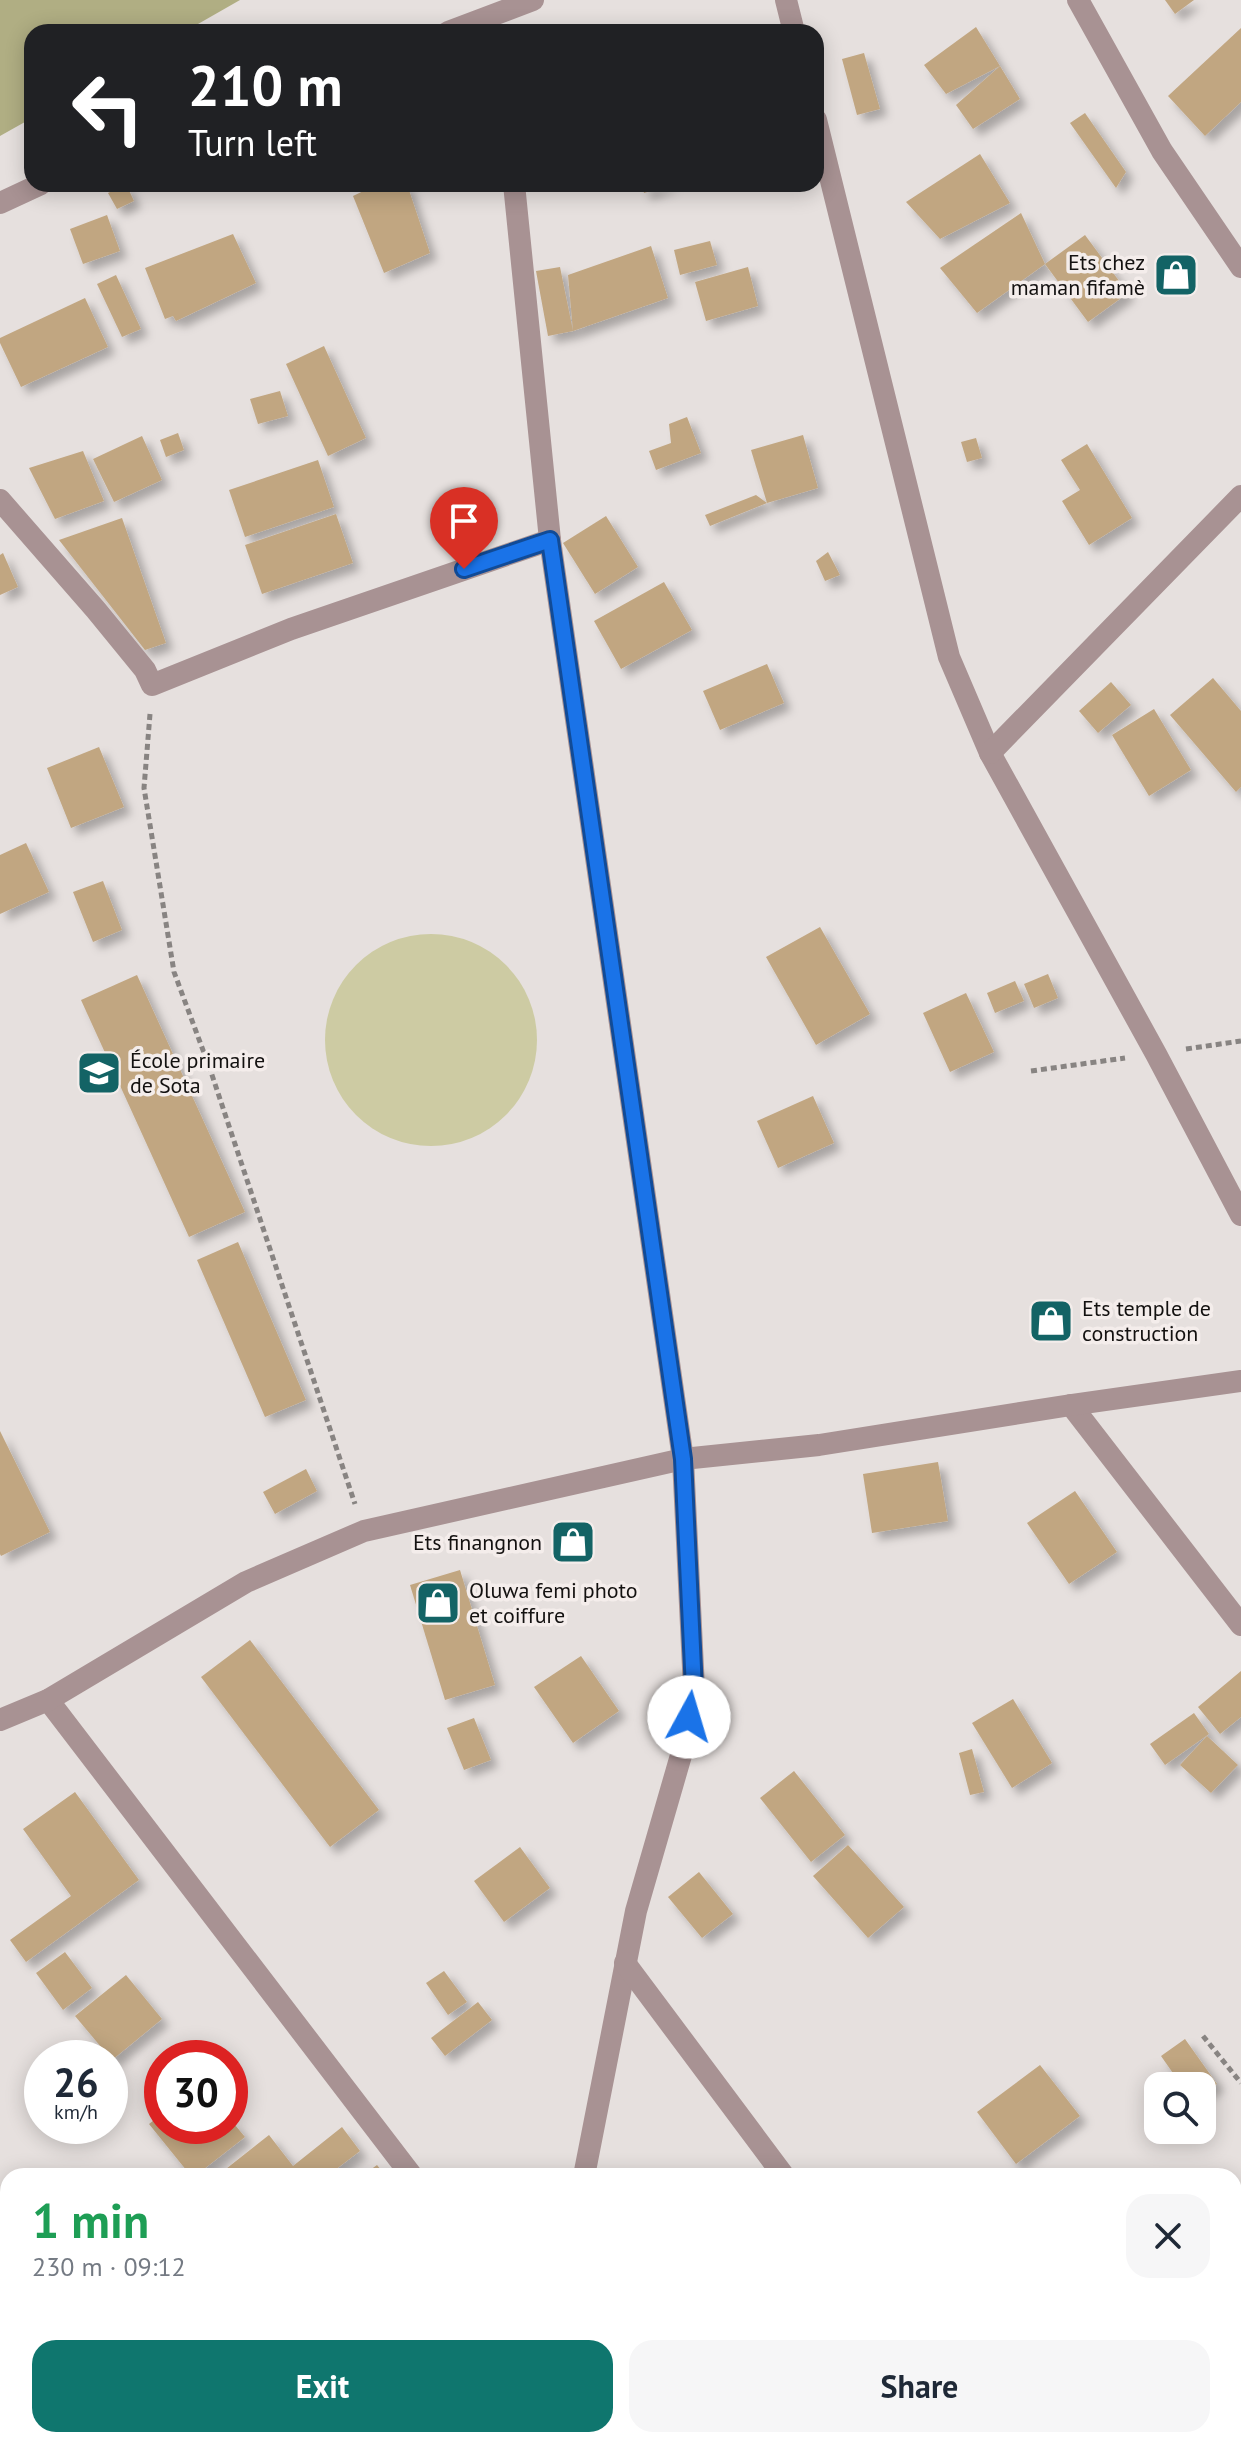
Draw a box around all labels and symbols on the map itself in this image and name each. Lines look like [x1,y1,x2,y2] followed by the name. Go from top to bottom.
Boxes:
[1011,248,1145,301] place label: Ets chez maman fifamè
[1152,251,1200,299] shop icon: Ets chez maman fifamè
[430,487,498,569] pin
[130,1046,265,1099] place label: École primaire de Sota
[75,1049,123,1097] school or university icon: École primaire de Sota
[1082,1294,1211,1347] place label: Ets temple de construction
[1027,1297,1075,1345] shop icon: Ets temple de construction
[549,1518,597,1566] shop icon: Ets finangnon
[413,1528,542,1556] place label: Ets finangnon
[469,1576,638,1629] place label: Oluwa femi photo et coiffure
[414,1579,462,1627] shop icon: Oluwa femi photo et coiffure
[647,1675,731,1759] position arrow
[144,2040,248,2144] speed limit sign: 30

